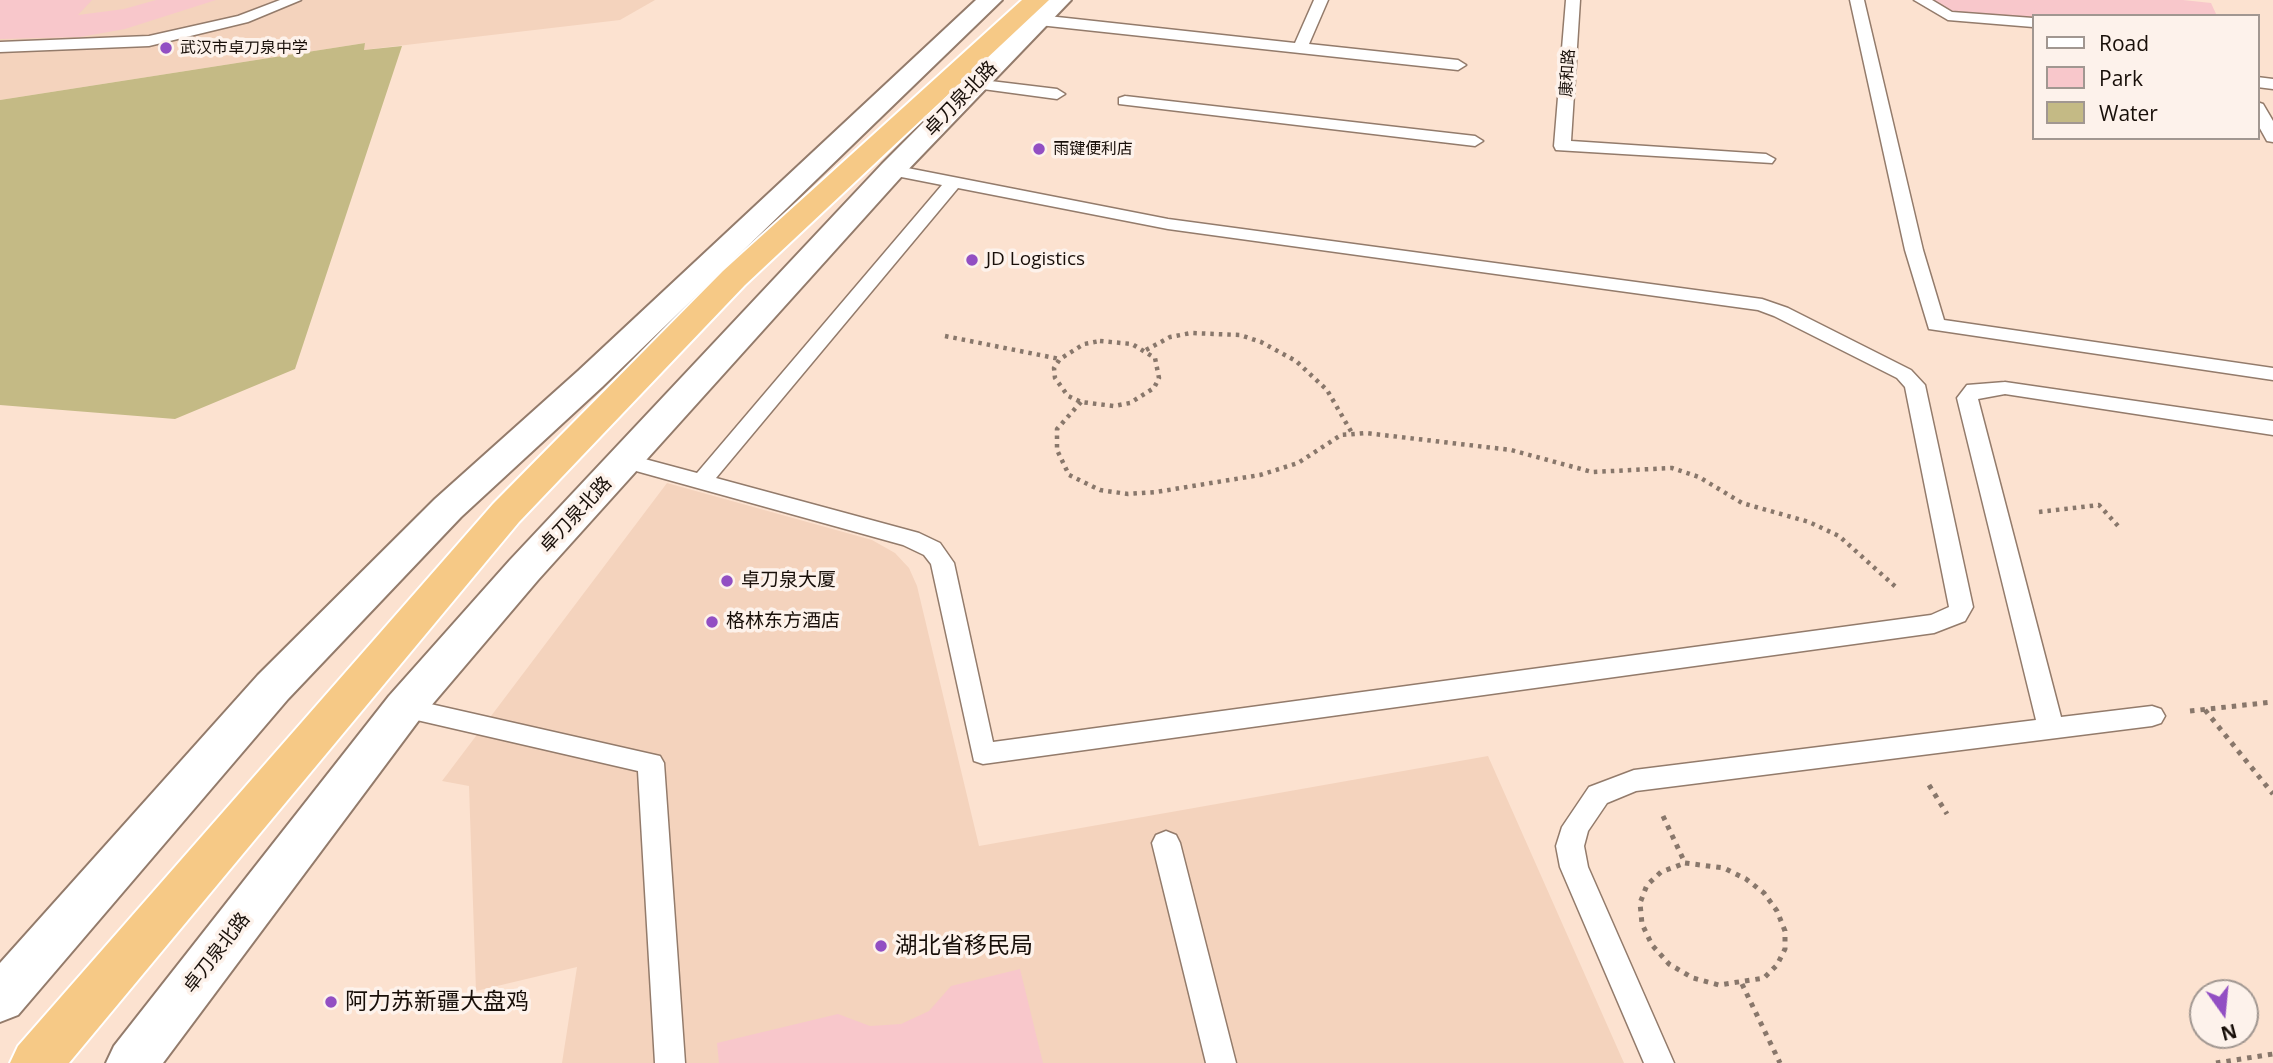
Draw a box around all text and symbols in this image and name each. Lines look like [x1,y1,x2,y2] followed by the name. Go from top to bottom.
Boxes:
[2032,14,2259,140] legend
[2099,29,2149,57] text: Road
[180,38,308,58] place label: 武汉市卓刀泉中学
[158,40,174,56] marker: 武汉市卓刀泉中学
[1557,48,1579,98] street label: 康和路
[920,57,1002,141] street label: 卓刀泉北路
[2099,64,2143,92] text: Park
[2099,99,2158,127] text: Water
[1053,139,1133,159] place label: 雨键便利店
[1031,141,1047,157] marker: 雨键便利店
[986,249,1085,271] place label: JD Logistics
[964,252,980,268] marker: JD Logistics
[535,472,617,558] street label: 卓刀泉北路
[741,570,836,592] place label: 卓刀泉大厦
[719,573,735,589] marker: 卓刀泉大厦
[726,611,840,633] place label: 格林东方酒店
[704,614,720,630] marker: 格林东方酒店
[179,909,255,997] street label: 卓刀泉北路
[895,932,1033,960] place label: 湖北省移民局
[873,938,889,954] marker: 湖北省移民局
[2189,979,2259,1049] north arrow
[345,988,529,1016] place label: 阿力苏新疆大盘鸡
[323,994,339,1010] marker: 阿力苏新疆大盘鸡
[2218,1018,2240,1047] text: N

